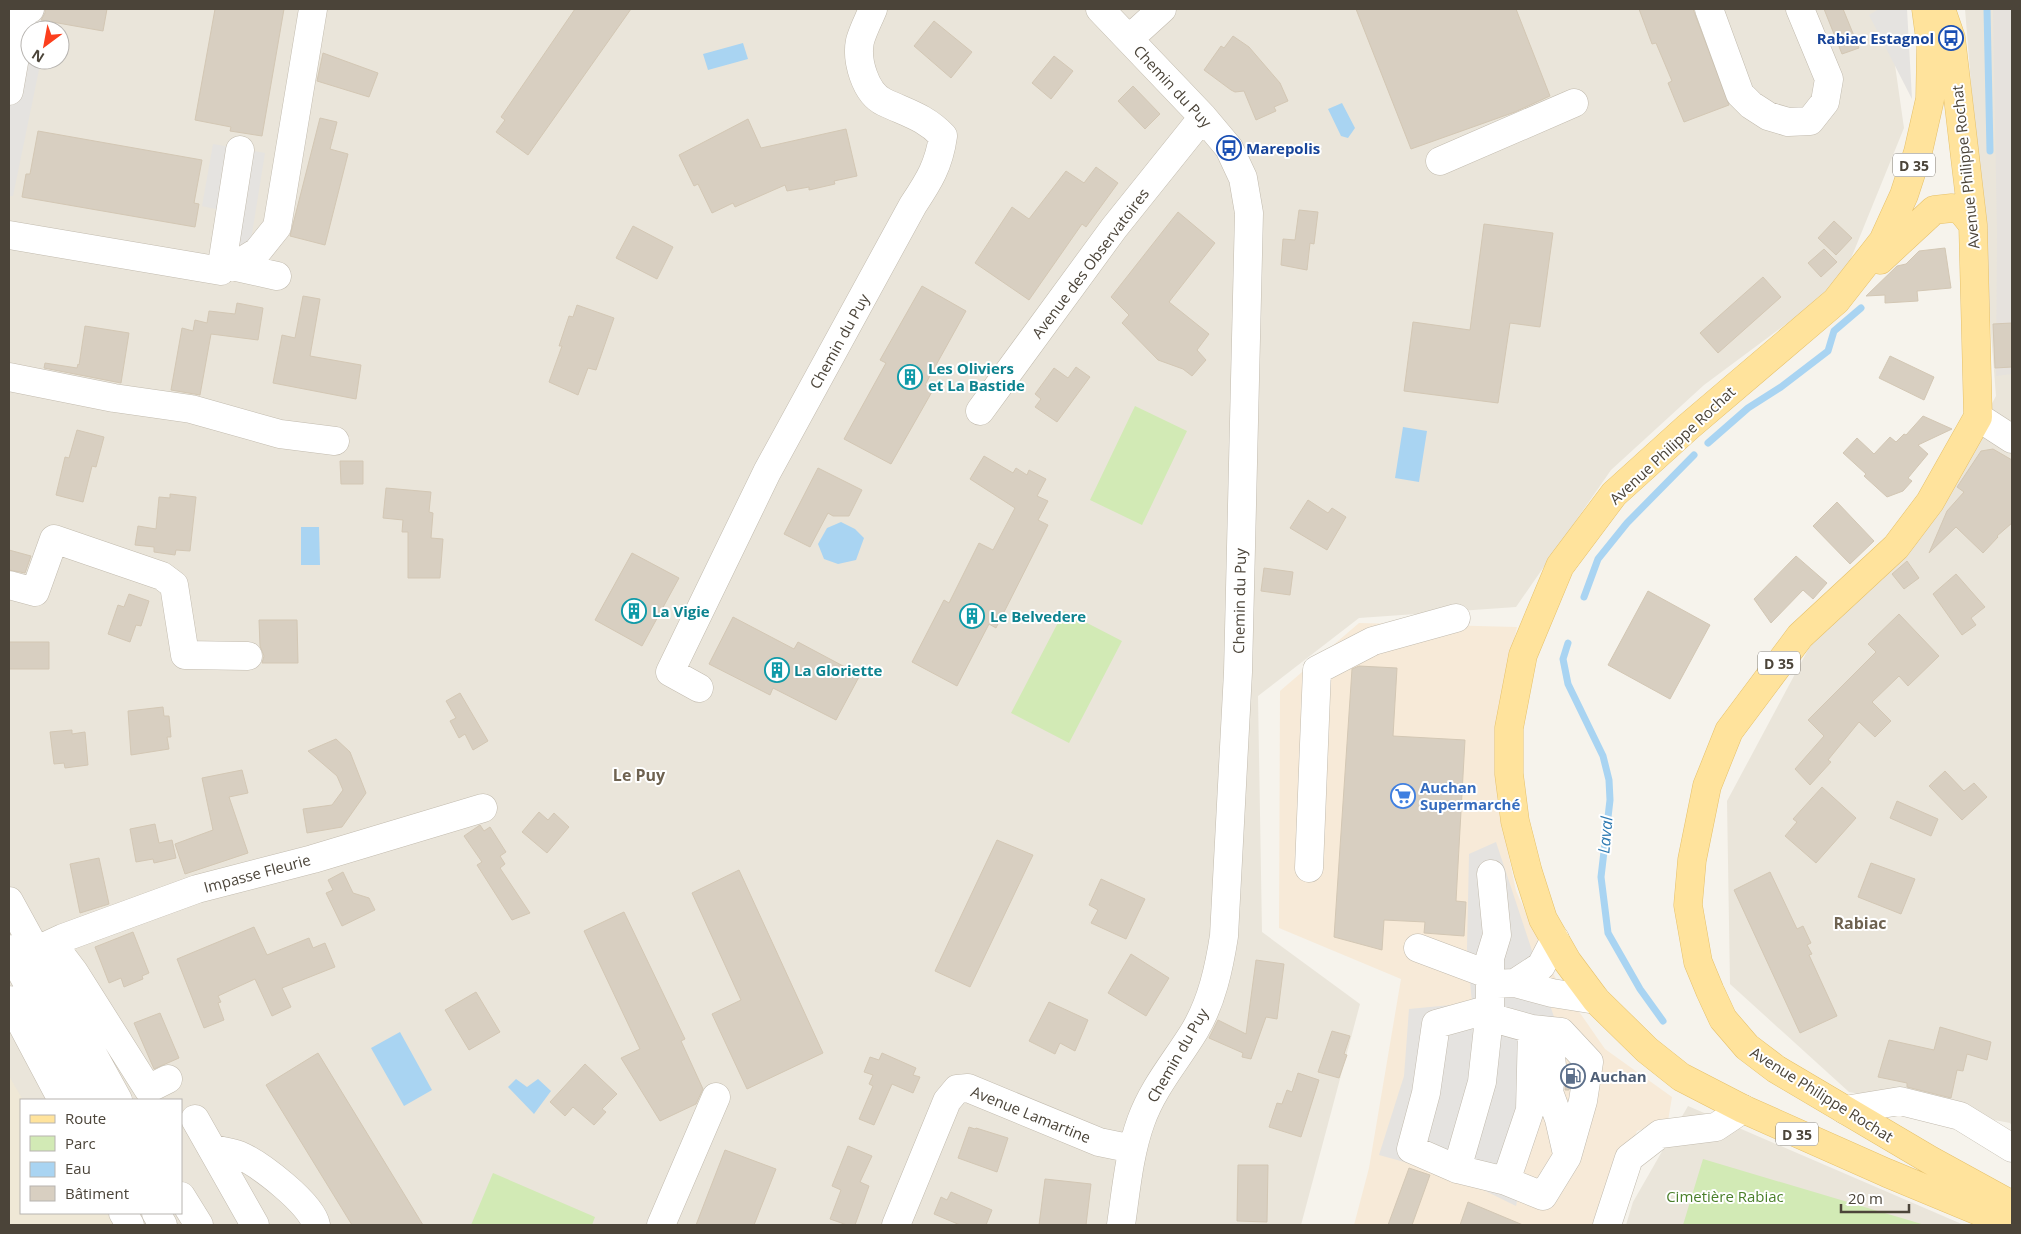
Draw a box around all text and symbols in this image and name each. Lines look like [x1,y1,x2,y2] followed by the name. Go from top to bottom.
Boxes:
[20,20,70,70] north arrow
[1938,25,1964,51] bus stop icon: Rabiac Estagnol
[1817,28,1934,48] place label: Rabiac Estagnol
[1130,40,1217,132] street label: Chemin du Puy
[28,45,48,68] text: N
[1946,84,1984,250] street label: Avenue Philippe Rochat
[1216,135,1242,161] bus stop icon: Marepolis
[1246,138,1320,158] place label: Marepolis
[1893,154,1935,176] road number: D 35
[1027,184,1153,342] street label: Avenue des Observatoires
[805,289,874,392] street label: Chemin du Puy
[928,358,1025,395] place label: Les Oliviers et La Bastide
[897,364,923,390] building icon: Les Oliviers et La Bastide
[1605,382,1739,508] street label: Avenue Philippe Rochat
[1228,547,1250,654] street label: Chemin du Puy
[621,598,647,624] building icon: La Vigie
[652,601,710,621] place label: La Vigie
[959,603,985,629] building icon: Le Belvedere
[990,606,1086,626] place label: Le Belvedere
[1758,651,1800,674] road number: D 35
[764,657,790,683] building icon: La Gloriette
[794,660,882,680] place label: La Gloriette
[613,764,666,786] district label: Le Puy
[1420,777,1520,814] place label: Auchan Supermarché
[1390,783,1416,809] supermarket icon: Auchan Supermarché
[1592,815,1618,854] water label: Laval
[201,849,313,897] street label: Impasse Fleurie
[1833,912,1887,934] district label: Rabiac
[1142,1004,1212,1106] street label: Chemin du Puy
[1747,1042,1897,1146] street label: Avenue Philippe Rochat
[1560,1063,1586,1089] fuel station icon: Auchan
[1590,1066,1647,1086] place label: Auchan
[968,1081,1094,1147] street label: Avenue Lamartine
[20,1099,182,1214] legend
[65,1108,106,1128] text: Route
[1776,1122,1818,1146] road number: D 35
[65,1133,96,1153] text: Parc
[65,1158,91,1178] text: Eau
[1841,1182,1908,1214] scale bar
[65,1183,129,1203] text: Bâtiment
[1666,1186,1784,1206] park label: Cimetière Rabiac
[1848,1188,1883,1208] text: 20 m

